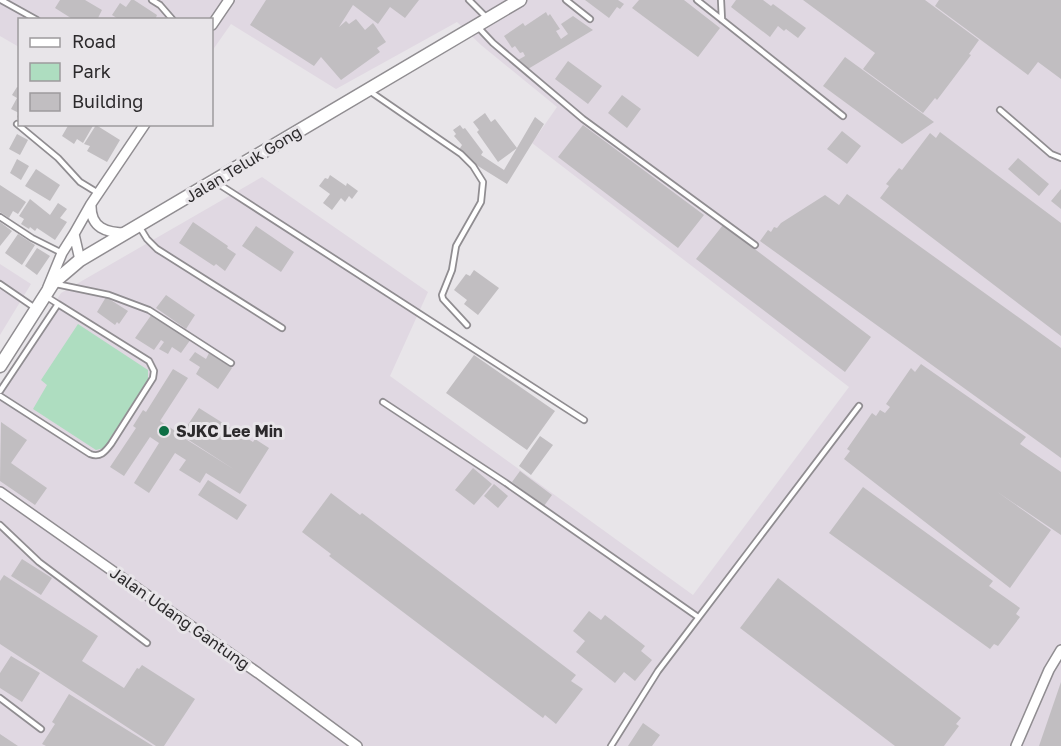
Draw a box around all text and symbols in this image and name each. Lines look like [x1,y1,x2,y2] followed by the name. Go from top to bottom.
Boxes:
[18,18,213,126] legend
[72,30,116,52] text: Road
[72,60,111,82] text: Park
[72,90,143,112] text: Building
[181,121,305,207] street label: Jalan Teluk Gong
[176,421,283,441] place label: SJKC Lee Min
[157,424,171,438] marker: SJKC Lee Min
[106,562,254,674] street label: Jalan Udang Gantung

